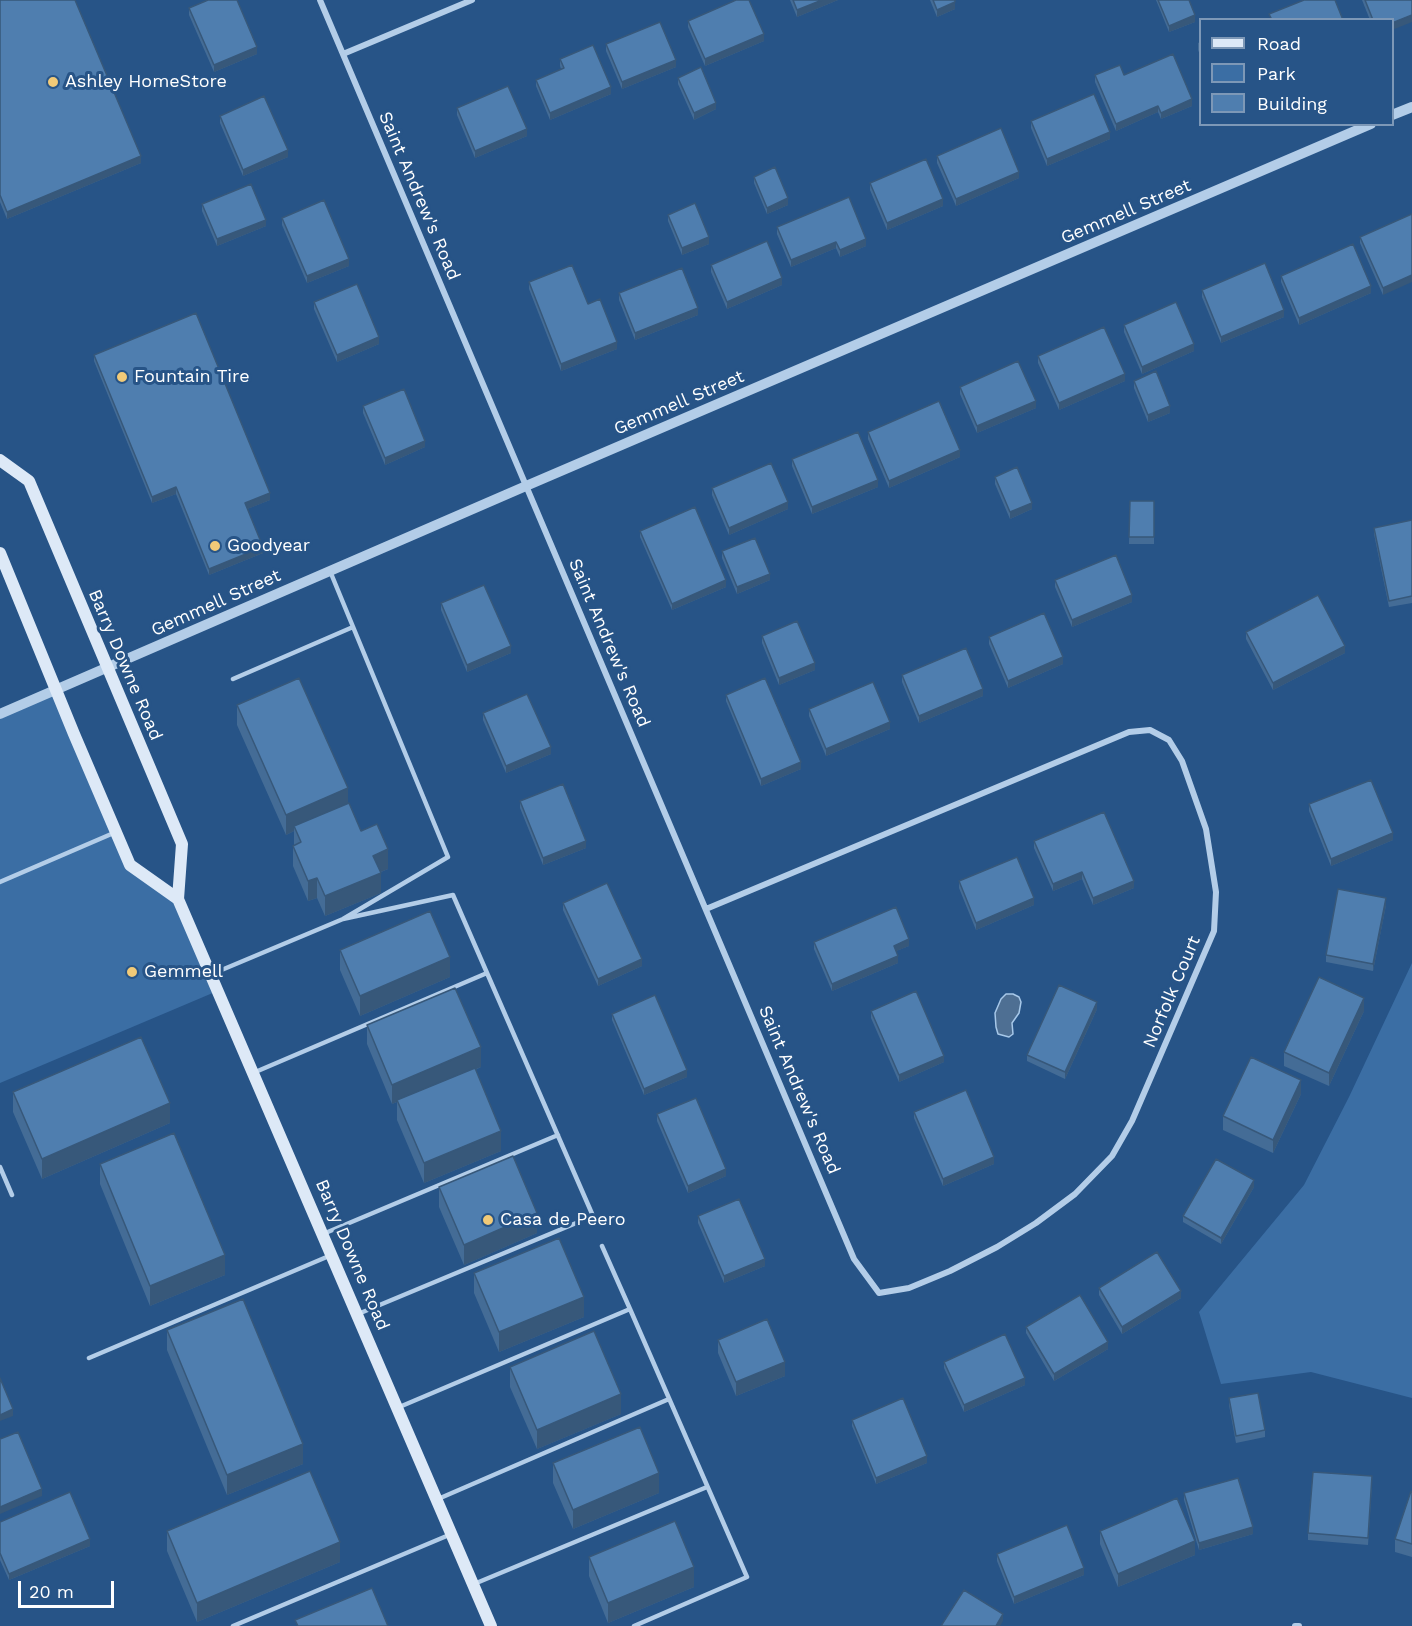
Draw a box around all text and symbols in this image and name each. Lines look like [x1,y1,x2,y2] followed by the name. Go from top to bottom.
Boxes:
[1199,18,1394,126] legend
[1257,33,1301,54] text: Road
[1257,63,1296,84] text: Park
[65,71,227,93] place label: Ashley HomeStore
[46,75,60,89] marker: Ashley HomeStore
[1257,93,1327,114] text: Building
[374,108,464,284] street label: Saint Andrew's Road
[1058,175,1194,249] street label: Gemmell Street
[134,366,250,388] place label: Fountain Tire
[611,366,747,440] street label: Gemmell Street
[115,370,129,384] marker: Fountain Tire
[227,535,310,557] place label: Goodyear
[208,539,222,553] marker: Goodyear
[564,555,654,731] street label: Saint Andrew's Road
[148,565,284,641] street label: Gemmell Street
[83,586,167,744] street label: Barry Downe Road
[1139,933,1205,1051] street label: Norfolk Court
[144,961,223,983] place label: Gemmell
[125,965,139,979] marker: Gemmell
[754,1002,844,1178] street label: Saint Andrew's Road
[310,1176,394,1334] street label: Barry Downe Road
[500,1209,626,1231] place label: Casa de Peero
[481,1213,495,1227] marker: Casa de Peero
[21,1569,117,1607] scale bar
[29,1581,74,1602] text: 20 m

